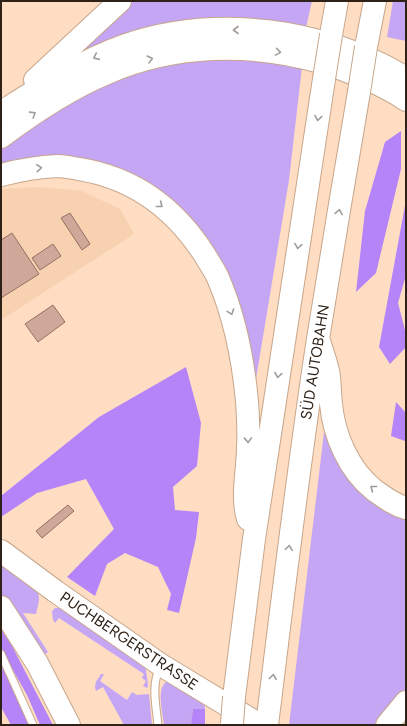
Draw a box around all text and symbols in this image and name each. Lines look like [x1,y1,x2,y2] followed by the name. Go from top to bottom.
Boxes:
[233,26,239,34] one-way arrow
[275,47,281,56] one-way arrow
[92,52,100,60] one-way arrow
[146,55,153,63] one-way arrow
[28,112,35,119] one-way arrow
[314,115,323,121] one-way arrow
[36,164,42,173] one-way arrow
[156,200,163,207] one-way arrow
[334,209,343,215] one-way arrow
[294,243,303,250] one-way arrow
[297,303,333,421] street label: SÜD AUTOBAHN
[226,308,234,315] one-way arrow
[274,372,283,378] one-way arrow
[244,437,252,443] one-way arrow
[370,486,377,493] one-way arrow
[284,545,293,551] one-way arrow
[56,588,202,694] street label: PUCHBERGERSTRASSE
[268,674,277,680] one-way arrow

